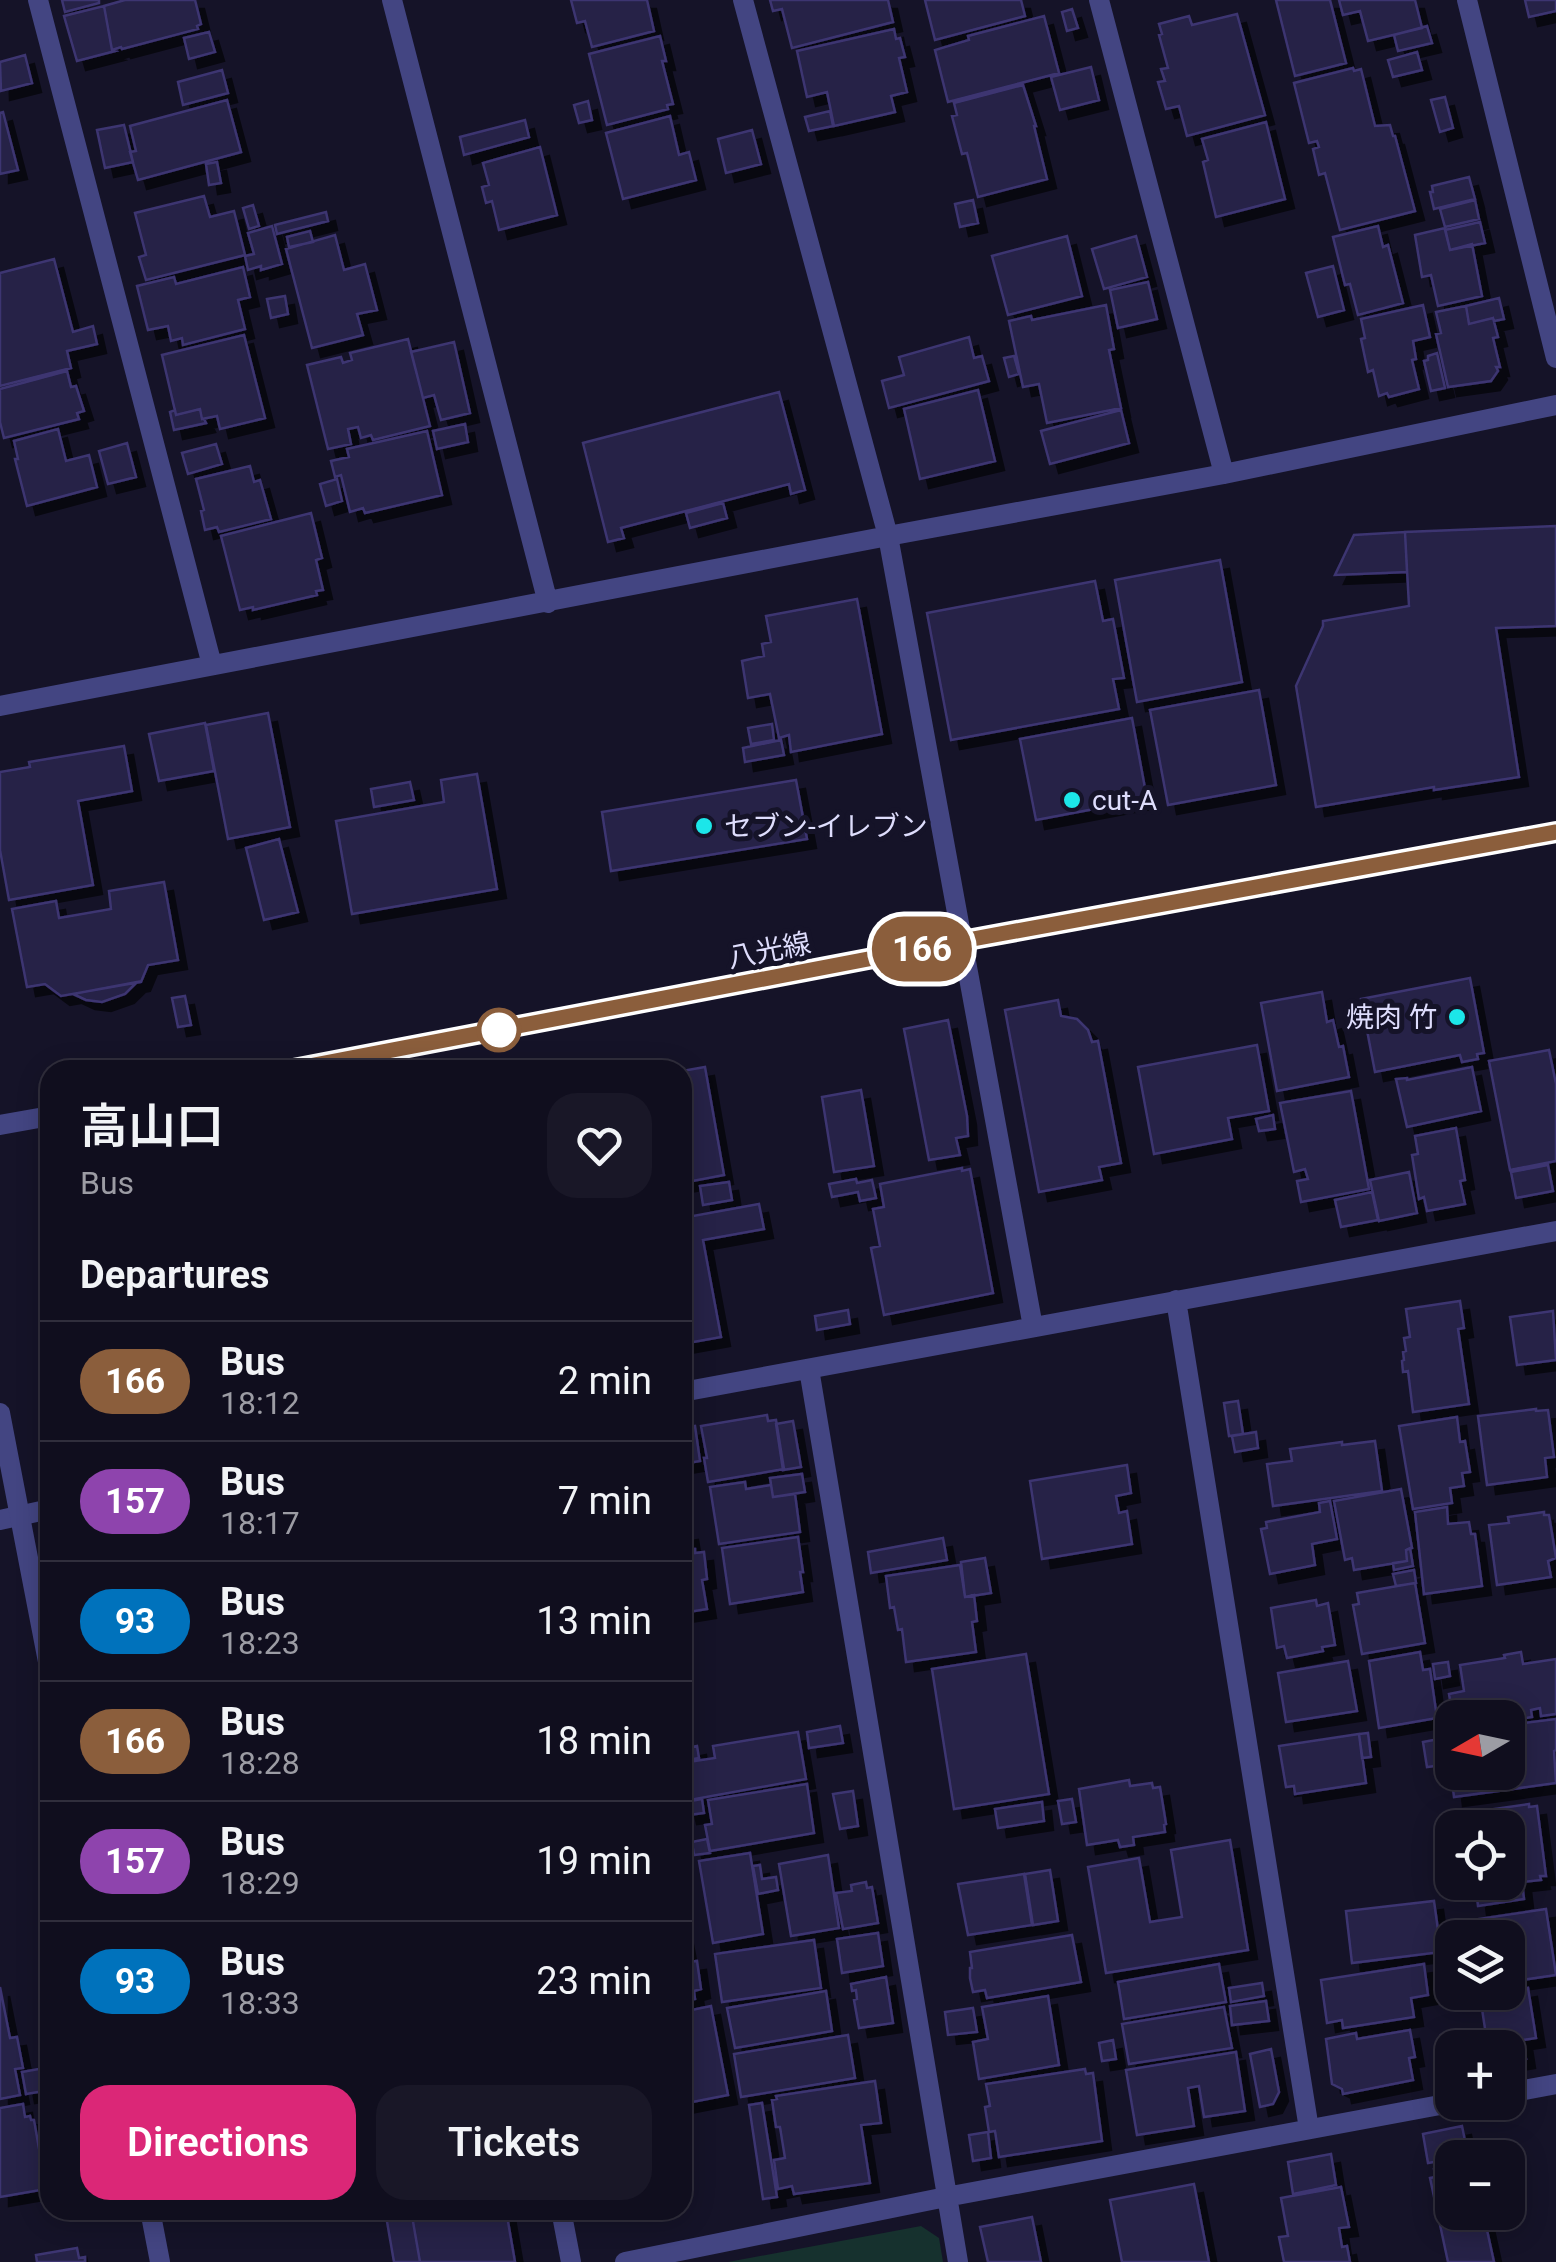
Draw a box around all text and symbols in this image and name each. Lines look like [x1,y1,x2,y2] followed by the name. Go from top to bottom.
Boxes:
[1092,784,1157,817] place label: cut-A
[1061,789,1083,811] marker: cut-A
[724,810,928,843] place label: セブン-イレブン
[693,815,715,837] marker: セブン-イレブン
[864,916,980,982] line badge: 166
[725,926,813,975] street label: 八光線
[892,929,952,970] text: 166
[1346,1001,1437,1034] place label: 焼肉 竹
[1446,1006,1468,1028] marker: 焼肉 竹
[478,1009,520,1051] unlabelled marker
[547,1093,652,1198] button: heart
[80,1098,224,1155] text: 高山口
[80,1164,134,1202] text: Bus
[80,1253,270,1297] text: Departures
[220,1340,285,1384] text: Bus
[558,1359,652,1403] text: 2 min
[105,1361,165,1402] text: 166
[220,1384,300,1422] text: 18:12
[220,1460,285,1504] text: Bus
[558,1479,652,1523] text: 7 min
[105,1481,165,1522] text: 157
[220,1504,300,1542] text: 18:17
[220,1580,285,1624] text: Bus
[536,1599,652,1643] text: 13 min
[115,1601,155,1642] text: 93
[220,1624,300,1662] text: 18:23
[220,1700,285,1744] text: Bus
[1435,1700,1525,1790] north arrow
[1435,1700,1525,2230] map controls
[536,1719,652,1763] text: 18 min
[105,1721,165,1762] text: 166
[220,1744,300,1782] text: 18:28
[1435,1810,1525,1900] button: locate
[220,1820,285,1864] text: Bus
[536,1839,652,1883] text: 19 min
[105,1841,165,1882] text: 157
[220,1864,300,1902] text: 18:29
[1435,1920,1525,2010] button: layers
[220,1940,285,1984] text: Bus
[536,1959,652,2003] text: 23 min
[115,1961,155,2002] text: 93
[220,1984,300,2022] text: 18:33
[1435,2030,1525,2120] button: +
[80,2085,356,2200] button: Directions
[376,2085,652,2200] button: Tickets
[1435,2140,1525,2230] button: −

